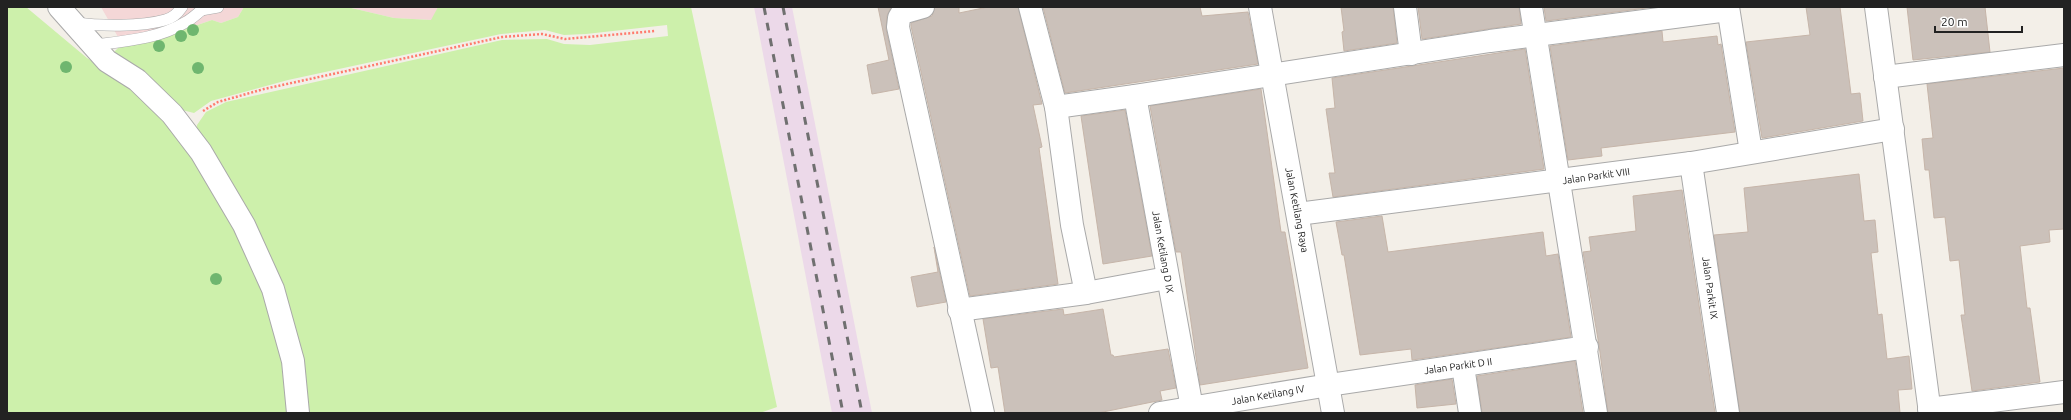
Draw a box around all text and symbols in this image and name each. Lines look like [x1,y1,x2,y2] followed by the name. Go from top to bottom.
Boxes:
[1935,8,2022,34] scale bar
[1941,15,1968,28] text: 20 m
[1283,166,1311,254] street label: Jalan Ketilang Raya
[1561,166,1631,186] street label: Jalan Parkit VIII
[1150,210,1176,294] street label: Jalan Ketilang D IX
[1700,256,1720,320] street label: Jalan Parkit IX
[1423,356,1493,376] street label: Jalan Parkit D II
[1231,383,1306,407] street label: Jalan Ketilang IV

